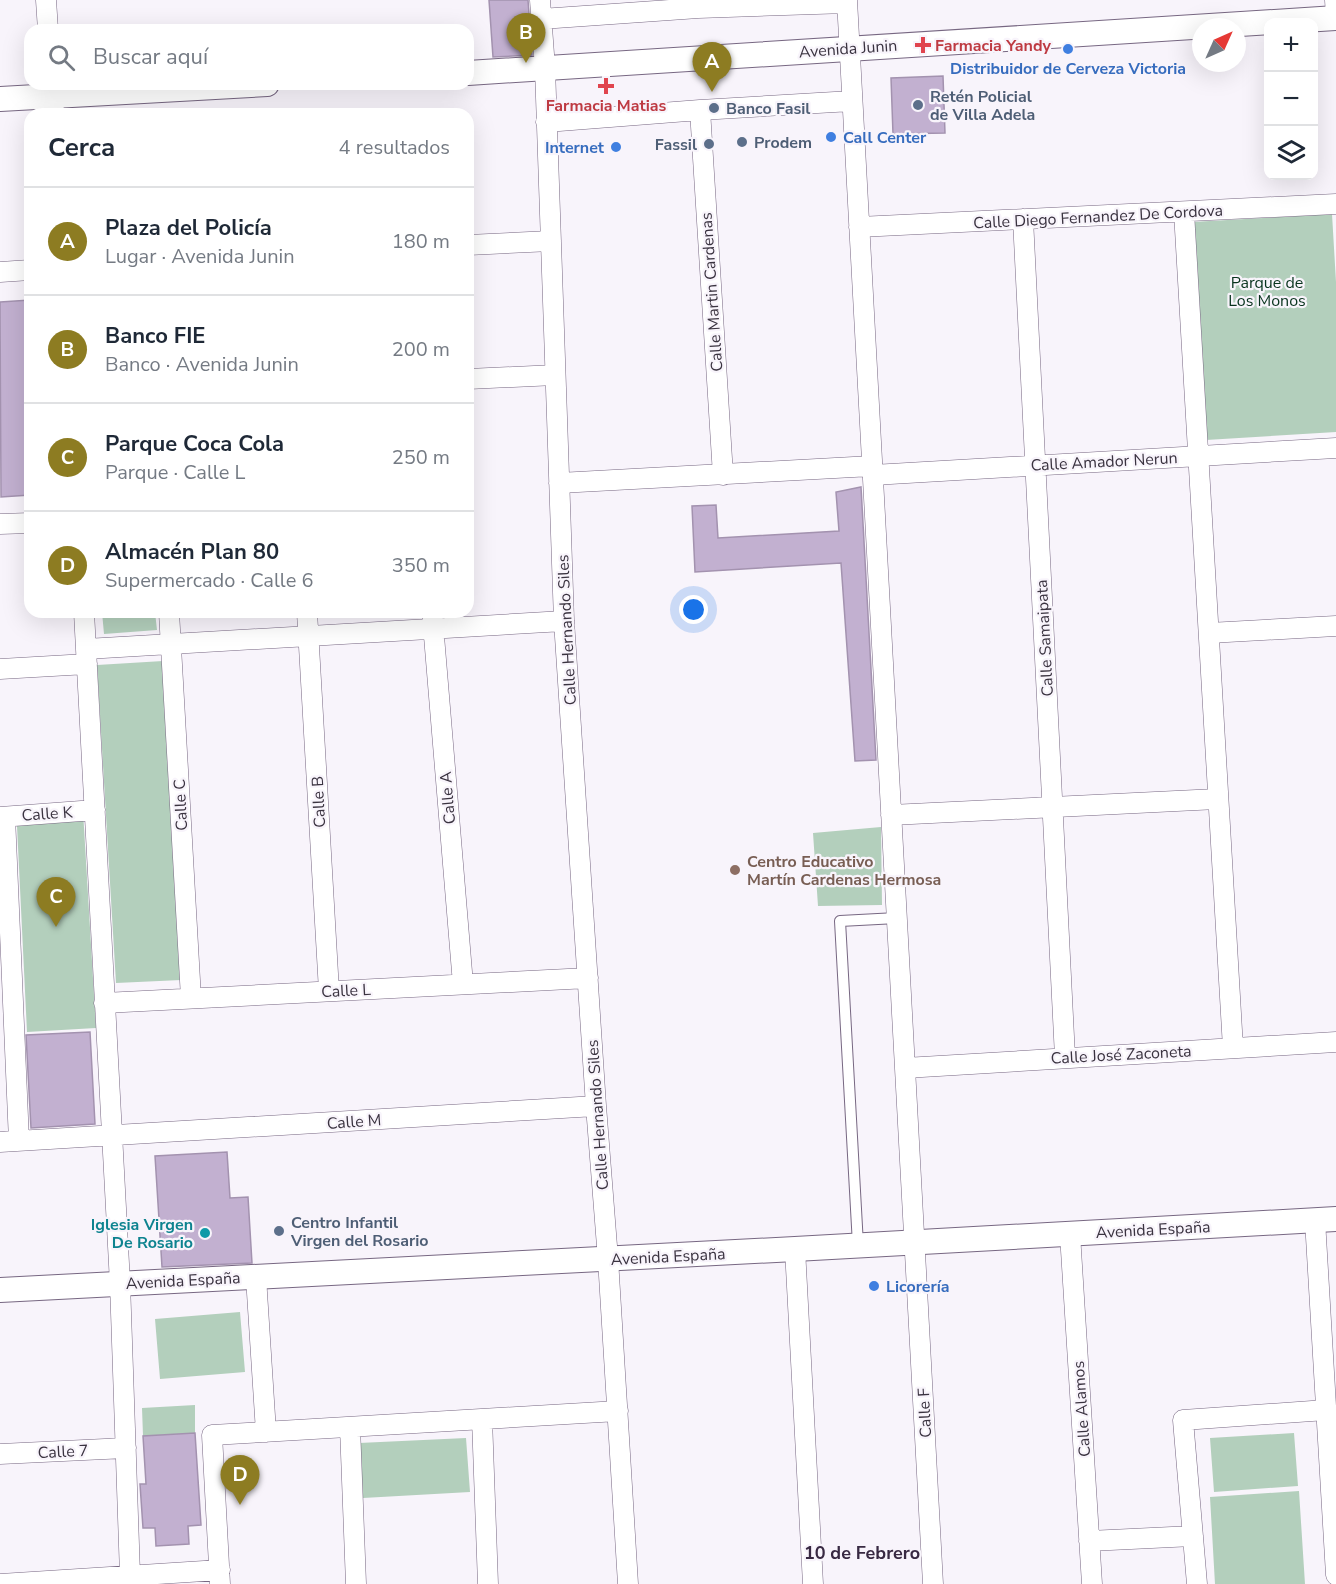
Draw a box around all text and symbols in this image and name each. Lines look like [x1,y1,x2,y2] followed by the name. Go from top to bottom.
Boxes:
[506,14,546,63] pin: B
[1192,18,1246,72] north arrow
[1264,18,1318,180] map controls
[1264,18,1318,72] button: +
[24,24,474,90] search box
[798,35,898,63] street label: Avenida Junin
[935,35,1052,57] place label: Farmacia Yandy
[916,38,930,52] marker: Farmacia Yandy
[45,41,78,74] icon: search
[93,42,208,72] text: Buscar aquí
[692,42,732,92] pin: A
[1061,42,1075,56] marker: Distribuidor de Cerveza Victoria
[950,58,1186,80] place label: Distribuidor de Cerveza Victoria
[1264,72,1318,126] button: −
[599,79,613,93] marker: Farmacia Matias
[930,86,1035,126] place label: Retén Policial de Villa Adela
[546,95,666,117] place label: Farmacia Matias
[726,98,810,120] place label: Banco Fasil
[911,98,925,112] marker: Retén Policial de Villa Adela
[707,101,721,115] marker: Banco Fasil
[1264,126,1318,180] button: layers
[843,127,927,149] place label: Call Center
[48,130,115,165] text: Cerca
[824,130,838,144] marker: Call Center
[754,132,812,154] place label: Prodem
[339,134,450,161] text: 4 resultados
[655,134,697,156] place label: Fassil
[735,135,749,149] marker: Prodem
[545,137,605,159] place label: Internet
[702,137,716,151] marker: Fassil
[609,140,623,154] marker: Internet
[973,199,1223,235] street label: Calle Diego Fernandez De Cordova
[695,212,729,372] street label: Calle Martin Cardenas
[105,213,272,243] text: Plaza del Policía
[60,228,75,255] text: A
[392,228,450,255] text: 180 m
[105,243,295,270] text: Lugar · Avenida Junin
[1228,272,1306,312] park label: Parque de Los Monos
[105,321,206,351] text: Banco FIE
[61,336,74,363] text: B
[392,336,450,363] text: 200 m
[105,351,299,378] text: Banco · Avenida Junin
[105,429,284,459] text: Parque Coca Cola
[61,444,74,471] text: C
[392,444,450,471] text: 250 m
[1030,447,1178,477] street label: Calle Amador Nerun
[105,459,245,486] text: Parque · Calle L
[105,537,279,567] text: Almacén Plan 80
[60,552,75,579] text: D
[392,552,450,579] text: 350 m
[552,554,582,706] street label: Calle Hernando Siles
[105,567,313,594] text: Supermercado · Calle 6
[1031,579,1059,697] street label: Calle Samaipata
[679,595,708,624] your location
[435,770,461,825] street label: Calle A
[307,775,331,828] street label: Calle B
[169,778,193,831] street label: Calle C
[21,801,74,827] street label: Calle K
[747,851,941,891] place label: Centro Educativo Martín Cardenas Hermosa
[728,863,742,877] marker: Centro Educativo Martín Cardenas Hermosa
[36,878,76,927] pin: C
[321,979,372,1003] street label: Calle L
[582,1039,614,1191] street label: Calle Hernando Siles
[1050,1040,1192,1070] street label: Calle José Zaconeta
[326,1109,382,1135] street label: Calle M
[290,1212,428,1252] place label: Centro Infantil Virgen del Rosario
[91,1214,193,1254] place label: Iglesia Virgen De Rosario
[1095,1216,1211,1244] street label: Avenida España
[272,1224,286,1238] marker: Centro Infantil Virgen del Rosario
[198,1226,212,1240] marker: Iglesia Virgen De Rosario
[610,1243,726,1271] street label: Avenida España
[125,1267,241,1295] street label: Avenida España
[886,1276,950,1298] place label: Licorería
[867,1279,881,1293] marker: Licorería
[1068,1360,1096,1458] street label: Calle Alamos
[913,1387,937,1438] street label: Calle F
[37,1440,89,1464] street label: Calle 7
[220,1456,260,1505] pin: D
[804,1541,920,1565] district label: 10 de Febrero

